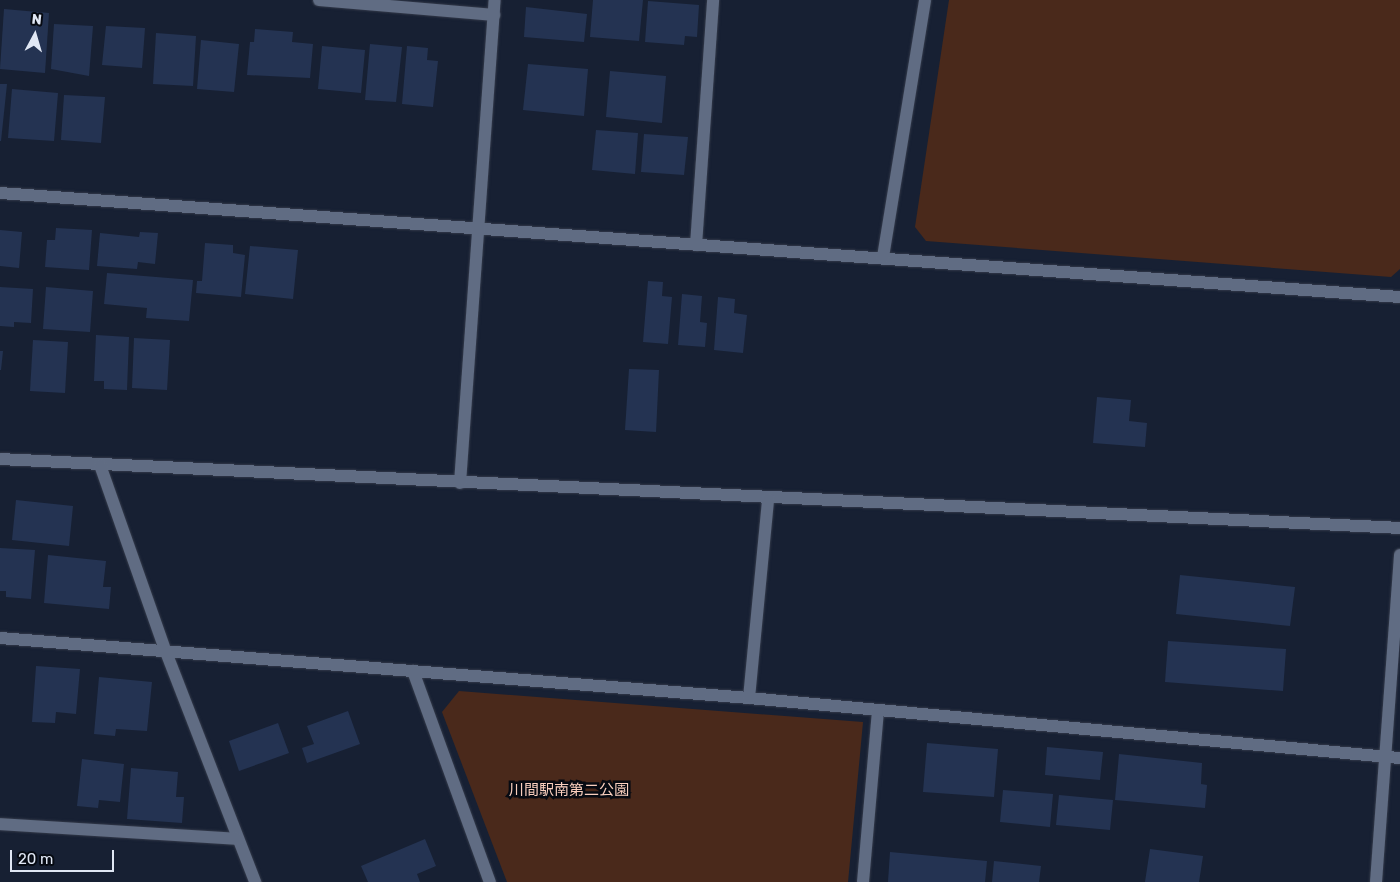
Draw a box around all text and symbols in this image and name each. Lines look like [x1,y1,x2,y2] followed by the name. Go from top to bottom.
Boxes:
[10,10,60,60] north arrow
[31,11,43,29] text: N
[509,782,629,800] park label: 川間駅南第二公園
[12,840,116,872] scale bar
[18,850,53,868] text: 20 m

